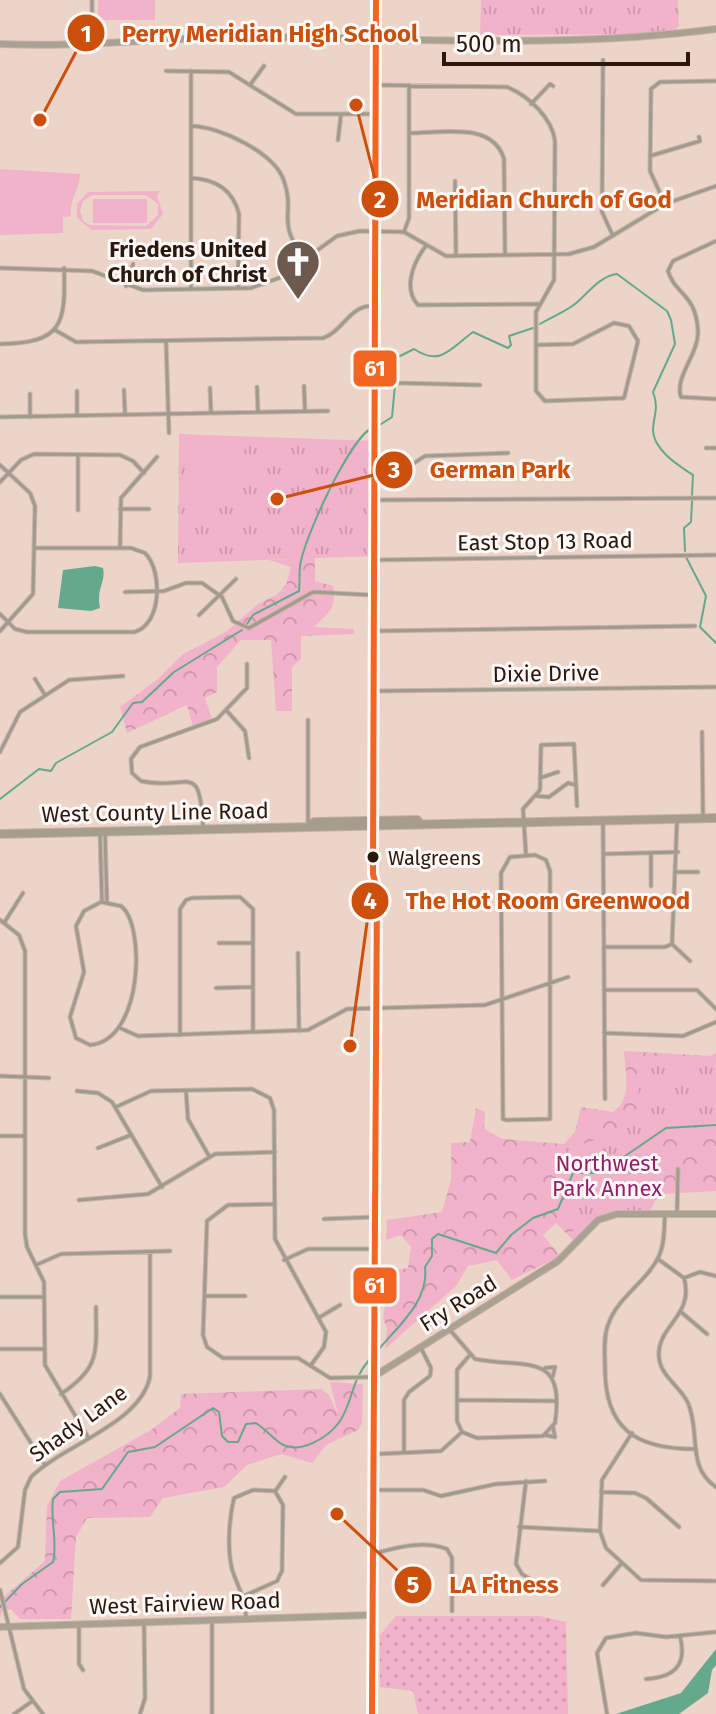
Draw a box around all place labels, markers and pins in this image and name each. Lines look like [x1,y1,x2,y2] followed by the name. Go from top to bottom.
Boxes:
[66,9,435,57] callout: Perry Meridian High School
[360,175,688,223] callout: Meridian Church of God
[108,236,268,288] place label: Friedens United Church of Christ
[274,238,322,301] church icon: Friedens United Church of Christ
[374,446,586,494] callout: German Park
[388,846,481,870] place label: Walgreens
[365,849,381,865] marker: Walgreens
[350,877,706,925] callout: The Hot Room Greenwood
[393,1561,574,1609] callout: LA Fitness

